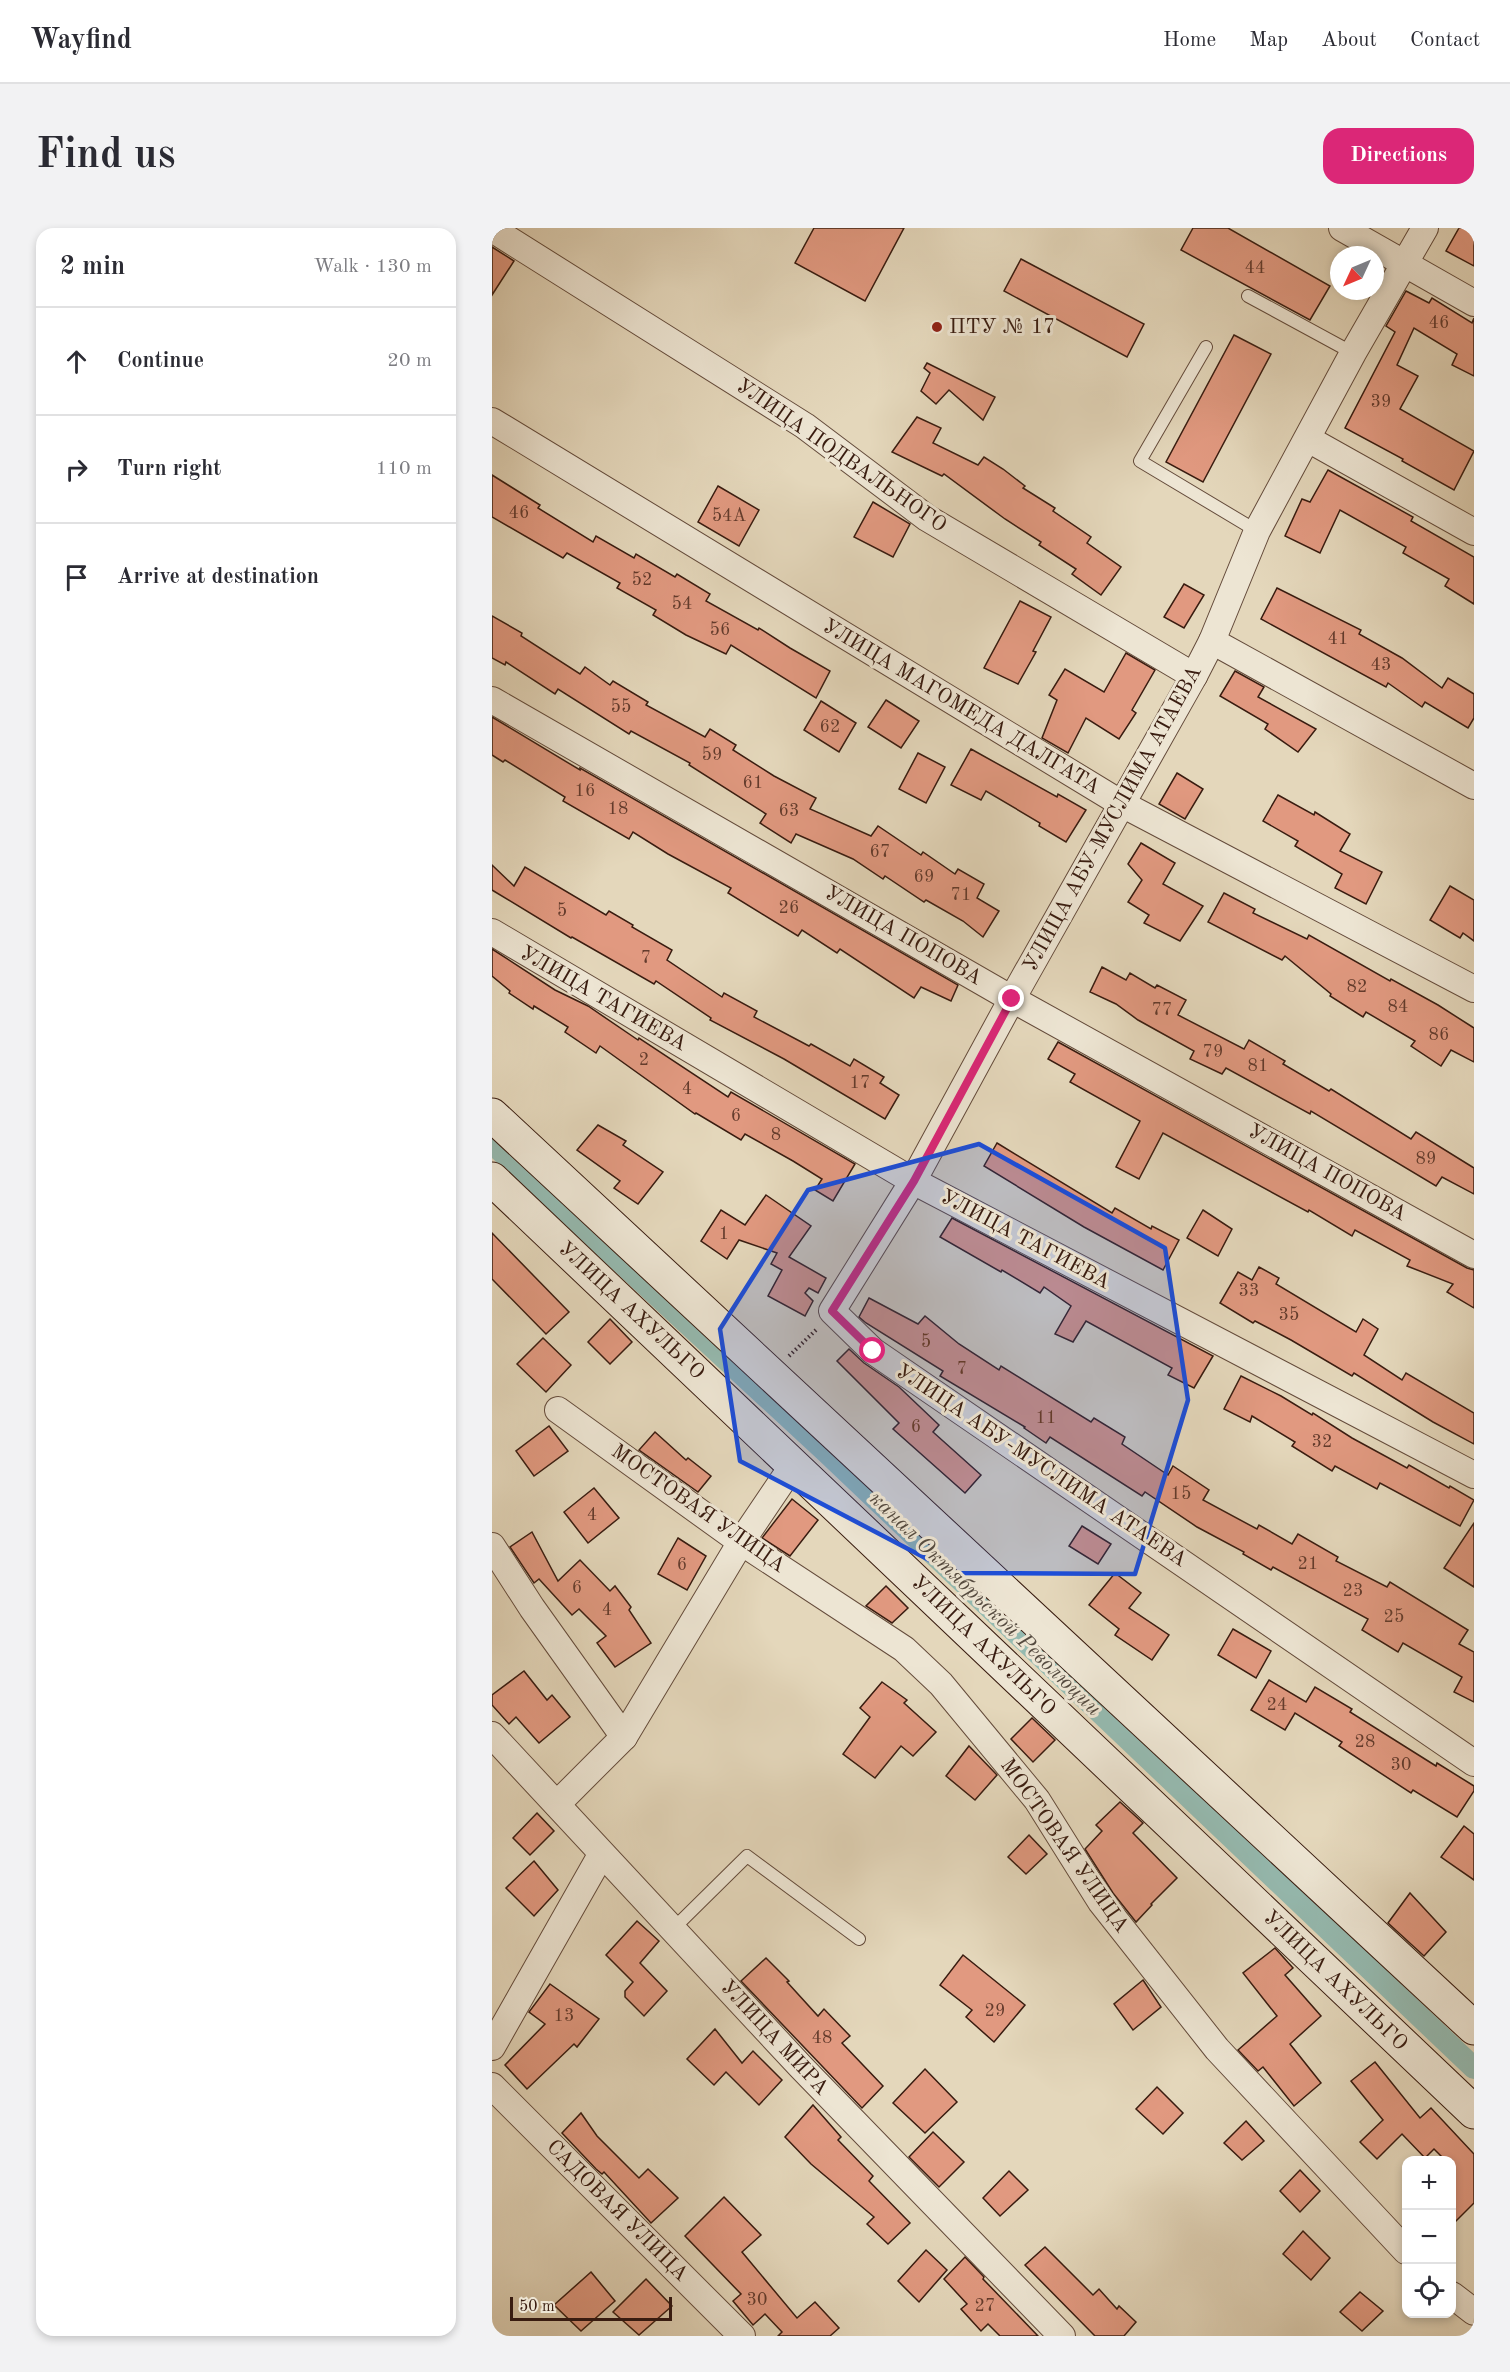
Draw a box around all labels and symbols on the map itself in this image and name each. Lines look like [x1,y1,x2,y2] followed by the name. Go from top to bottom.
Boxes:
[1330,246,1384,300] north arrow
[1245,259,1265,277] house number: 44
[1429,314,1449,332] house number: 46
[949,317,1055,338] place label: ПТУ № 17
[930,320,944,334] marker: ПТУ № 17
[732,375,950,537] street label: УЛИЦА ПОДВАЛЬНОГО
[1371,393,1391,411] house number: 39
[509,504,529,522] house number: 46
[712,507,747,525] house number: 54А
[632,571,652,589] house number: 52
[672,595,692,613] house number: 54
[818,616,1104,798] street label: УЛИЦА МАГОМЕДА ДАЛГАТА
[710,621,730,639] house number: 56
[1328,630,1348,648] house number: 41
[1371,656,1391,674] house number: 43
[1020,663,1206,975] street label: УЛИЦА АБУ-МУСЛИМА АТАЕВА
[611,698,631,716] house number: 55
[820,718,840,736] house number: 62
[702,746,722,764] house number: 59
[743,774,763,792] house number: 61
[575,782,595,800] house number: 16
[608,800,628,818] house number: 18
[779,802,799,820] house number: 63
[870,843,890,861] house number: 67
[914,868,934,886] house number: 69
[821,882,985,990] street label: УЛИЦА ПОПОВА
[951,886,971,904] house number: 71
[779,899,799,917] house number: 26
[557,902,567,920] house number: 5
[516,943,690,1055] street label: УЛИЦА ТАГИЕВА
[641,949,651,967] house number: 7
[1347,978,1367,996] house number: 82
[998,985,1024,1011] route end
[1388,998,1408,1016] house number: 84
[1152,1001,1172,1019] house number: 77
[1429,1026,1449,1044] house number: 86
[1203,1043,1223,1061] house number: 79
[639,1051,649,1069] house number: 2
[1248,1057,1268,1075] house number: 81
[850,1074,870,1092] house number: 17
[682,1080,692,1098] house number: 4
[731,1107,741,1125] house number: 6
[1244,1121,1410,1225] street label: УЛИЦА ПОПОВА
[771,1126,781,1144] house number: 8
[1416,1150,1436,1168] house number: 89
[937,1186,1113,1294] street label: УЛИЦА ТАГИЕВА
[719,1225,729,1243] house number: 1
[554,1238,708,1384] street label: УЛИЦА АХУЛЬГО
[1239,1282,1259,1300] house number: 33
[1279,1306,1299,1324] house number: 35
[921,1333,931,1351] house number: 5
[859,1337,885,1363] route start
[957,1360,967,1378] house number: 7
[892,1361,1190,1571] street label: УЛИЦА АБУ-МУСЛИМА АТАЕВА
[1036,1409,1056,1427] house number: 11
[911,1418,921,1436] house number: 6
[1312,1433,1332,1451] house number: 32
[607,1441,789,1577] street label: МОСТОВАЯ УЛИЦА
[1171,1485,1191,1503] house number: 15
[865,1487,1106,1721] water label: канал Октябрьской Революции
[587,1506,597,1524] house number: 4
[1298,1555,1318,1573] house number: 21
[677,1556,687,1574] house number: 6
[907,1572,1059,1720] street label: УЛИЦА АХУЛЬГО
[572,1579,582,1597] house number: 6
[1343,1582,1363,1600] house number: 23
[602,1601,612,1619] house number: 4
[1384,1608,1404,1626] house number: 25
[1267,1696,1287,1714] house number: 24
[1355,1733,1375,1751] house number: 28
[996,1755,1132,1937] street label: МОСТОВАЯ УЛИЦА
[1391,1756,1411,1774] house number: 30
[1259,1907,1411,2055] street label: УЛИЦА АХУЛЬГО
[716,1977,832,2099] street label: УЛИЦА МИРА
[985,2002,1005,2020] house number: 29
[554,2007,574,2025] house number: 13
[812,2029,832,2047] house number: 48
[542,2136,692,2286] street label: САДОВАЯ УЛИЦА
[747,2291,767,2309] house number: 30
[510,2294,672,2322] scale bar
[975,2297,995,2315] house number: 27

